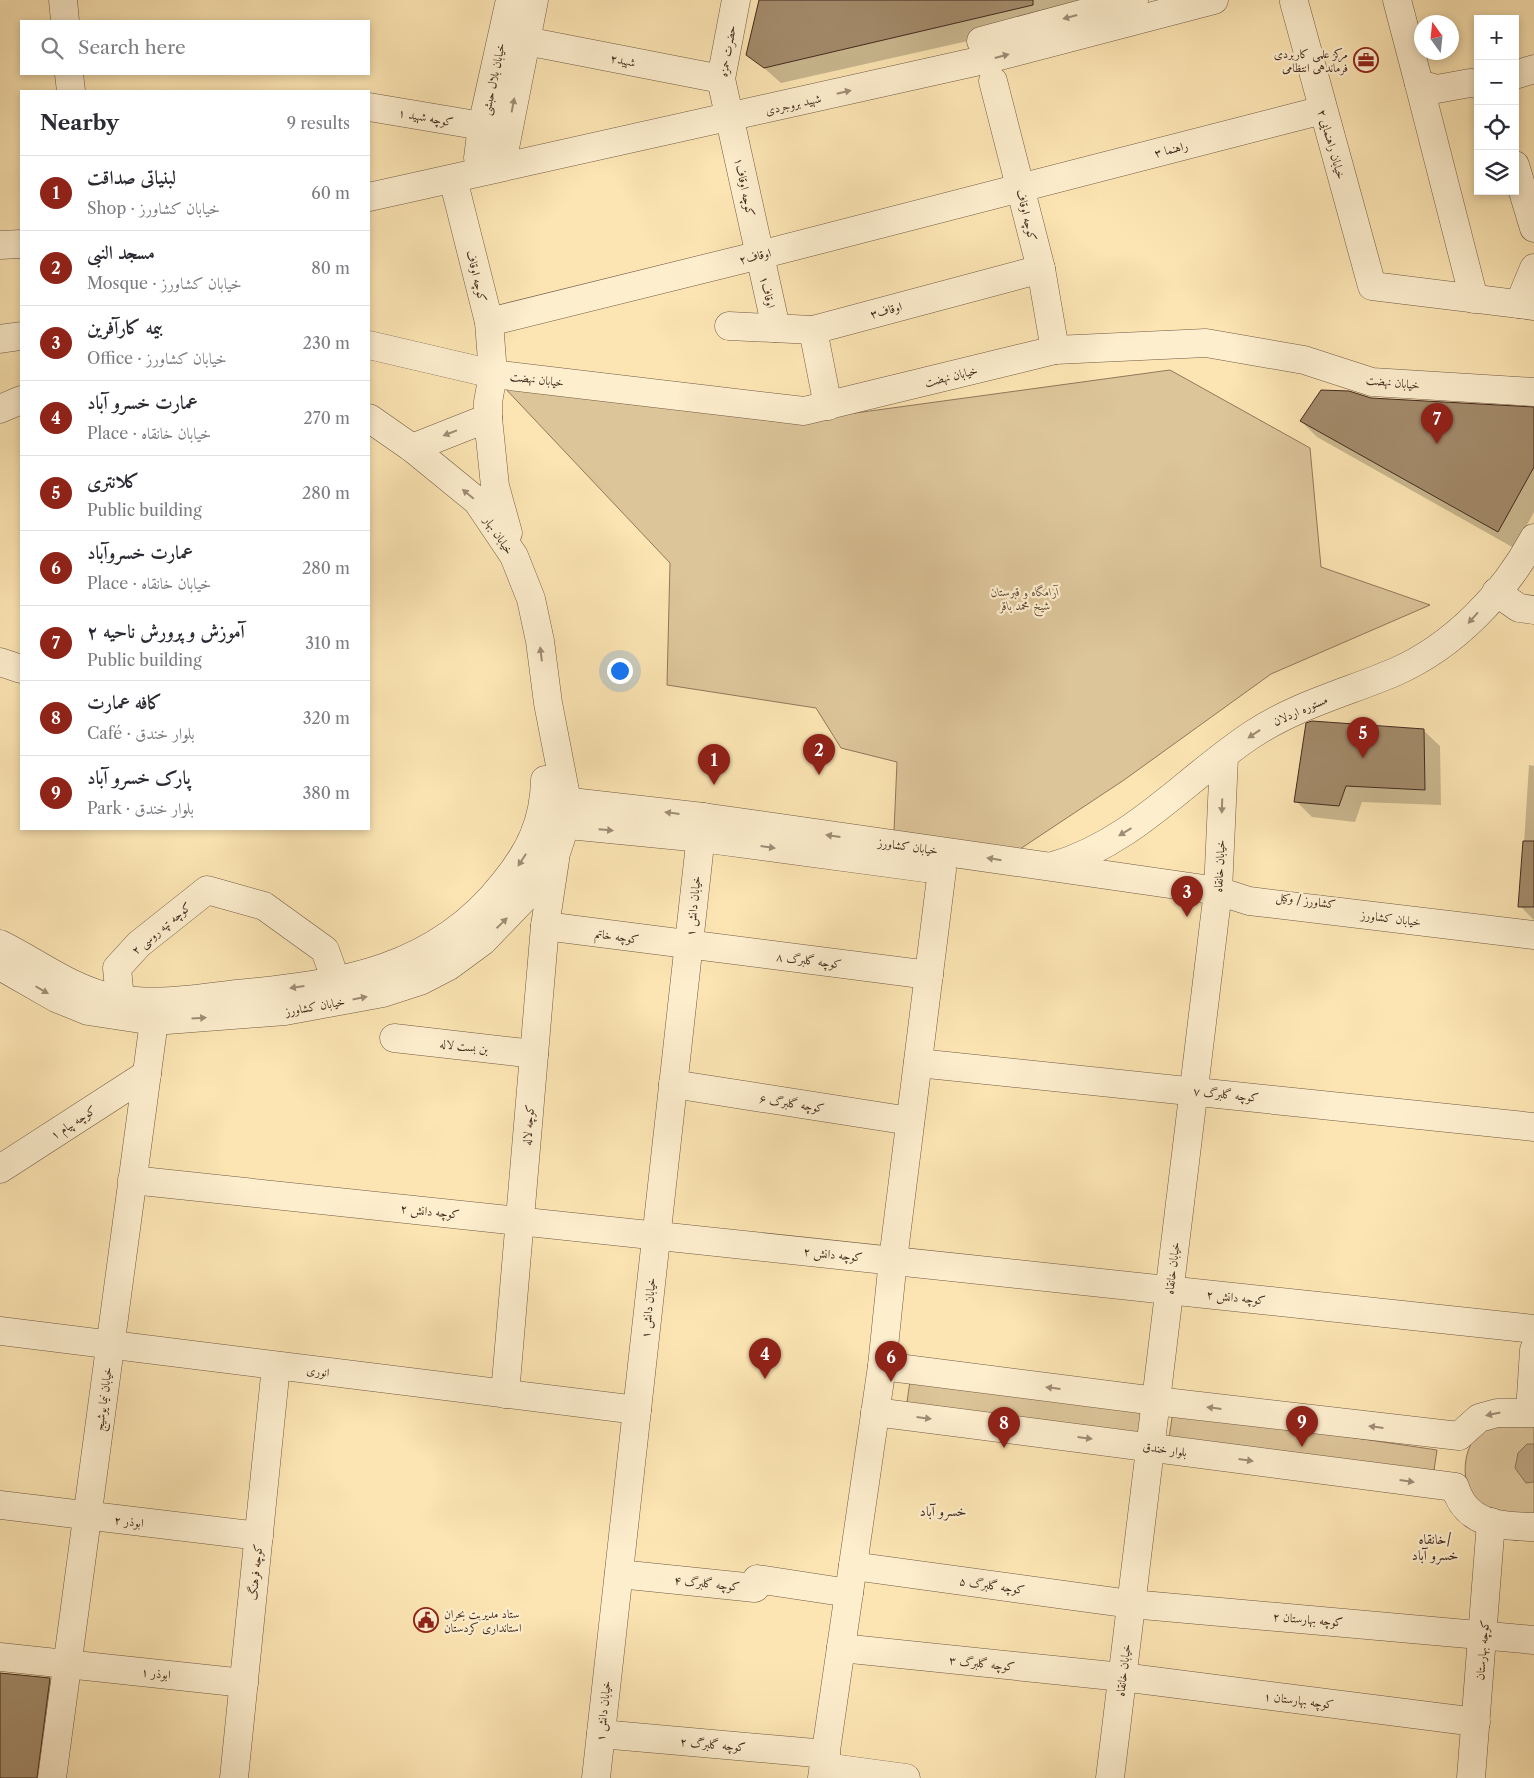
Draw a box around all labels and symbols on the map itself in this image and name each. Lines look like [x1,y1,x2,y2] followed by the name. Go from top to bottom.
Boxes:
[1062,14,1077,22] one-way arrow
[1414,15,1459,60] north arrow
[715,24,740,78] street label: حضرت حمزه
[478,42,510,117] street label: خیابان بلال حبشی
[1274,46,1348,76] place label: مرکز علمی کاربردی فرماندهی انتظامی
[1353,47,1379,73] office icon: مرکز علمی کاربردی فرماندهی انتظامی
[609,50,637,71] street label: شهید۲
[994,52,1009,60] one-way arrow
[836,88,851,96] one-way arrow
[764,90,823,119] street label: شهید بروجردی
[509,97,517,112] one-way arrow
[397,105,455,131] street label: کوچه شهید ۱
[1314,107,1349,181] street label: خیابان راهنمایی ۲
[1153,138,1190,160] street label: راهنما ۳
[730,156,759,218] street label: کوچه اوقاف۱
[1011,188,1041,243] street label: کوچه اوقاف
[737,245,773,268] street label: اوقاف۲
[461,249,491,304] street label: کوچه اوقاف
[756,274,779,310] street label: اوقاف۱
[868,298,904,322] street label: اوقاف۳
[923,362,980,391] street label: خیابان نهضت
[509,368,565,391] street label: خیابان نهضت
[1365,372,1421,393] street label: خیابان نهضت
[1421,403,1453,444] pin: 7
[442,429,457,437] one-way arrow
[463,488,475,500] one-way arrow
[479,512,517,557] street label: خیابان بهار
[991,584,1059,617] park label: آرامگاه و قبرستان شیخ محمد باقر
[1467,612,1479,624] one-way arrow
[537,646,545,662] one-way arrow
[607,658,633,684] your location
[1270,691,1330,730] street label: مستوره اردلان
[1347,717,1379,758] pin: 5
[1247,729,1261,739] one-way arrow
[803,734,835,775] pin: 2
[698,744,730,785] pin: 1
[1218,798,1226,814] one-way arrow
[663,809,679,817] one-way arrow
[599,826,615,834] one-way arrow
[1118,827,1131,836] one-way arrow
[824,831,840,839] one-way arrow
[876,834,939,859] street label: خیابان کشاورز
[1210,839,1228,893] street label: خیابان خانقاه
[760,843,776,851] one-way arrow
[517,854,526,867] one-way arrow
[985,855,1001,863] one-way arrow
[682,875,706,937] street label: خیابان دانش ۱
[1171,876,1203,917] pin: 3
[1275,888,1337,914] street label: کشاورز / وکیل
[128,899,195,959] street label: کوچه تپه روسی ۲
[1359,907,1422,930] street label: خیابان کشاورز
[495,917,507,929] one-way arrow
[594,925,640,950] street label: کوچه خاتم
[775,949,843,973] street label: کوچه گلبرگ ۸
[289,983,305,991] one-way arrow
[35,986,50,994] one-way arrow
[283,993,346,1020] street label: خیابان کشاورز
[353,993,369,1001] one-way arrow
[192,1014,208,1022] one-way arrow
[439,1036,490,1057] street label: بن بست لاله
[1192,1083,1260,1107] street label: کوچه گلبرگ ۷
[758,1090,826,1118] street label: کوچه گلبرگ ۶
[48,1102,101,1146] street label: کوچه پیام ۱
[519,1104,539,1146] street label: کوچه لاله
[399,1200,460,1224] street label: کوچه دانش ۲
[1161,1241,1183,1295] street label: خیابان خانقاه
[802,1243,863,1267] street label: کوچه دانش ۲
[637,1277,661,1339] street label: خیابان دانش ۱
[1205,1286,1266,1310] street label: کوچه دانش ۲
[749,1338,781,1379] pin: 4
[875,1341,907,1382] pin: 6
[306,1362,331,1381] street label: انوری
[91,1366,119,1433] street label: خیابان نیما یوشیج
[1045,1384,1061,1392] one-way arrow
[1206,1404,1222,1412] one-way arrow
[1286,1406,1318,1447] pin: 9
[988,1407,1020,1448] pin: 8
[1484,1411,1500,1419] one-way arrow
[916,1414,932,1422] one-way arrow
[1367,1423,1383,1431] one-way arrow
[1077,1435,1093,1443] one-way arrow
[1142,1438,1188,1460] street label: بلوار خندق
[1238,1456,1254,1464] one-way arrow
[1399,1477,1415,1485] one-way arrow
[920,1502,966,1521] district label: خسرو آباد
[113,1512,145,1531] street label: ابوذر ۲
[1412,1530,1458,1565] district label: خانقاه/ خسرو آباد
[245,1543,267,1601] street label: کوچه فرهنگ
[673,1572,741,1596] street label: کوچه گلبرگ ۴
[958,1573,1026,1599] street label: کوچه گلبرگ ۵
[444,1606,522,1636] place label: ستاد مدیریت بحران استانداری کردستان
[413,1607,439,1633] public building icon: ستاد مدیریت بحران استانداری کردستان
[1272,1608,1344,1632] street label: کوچه بهارستان ۲
[1472,1619,1494,1681] street label: کوچه بهارستان
[1112,1643,1134,1697] street label: خیابان خانقاه
[948,1652,1016,1676] street label: کوچه گلبرگ ۳
[140,1664,172,1683] street label: ابوذر ۱
[592,1680,616,1742] street label: خیابان دانش ۱
[1263,1688,1335,1714] street label: کوچه بهارستان ۱
[679,1734,747,1756] street label: کوچه گلبرگ ۲

